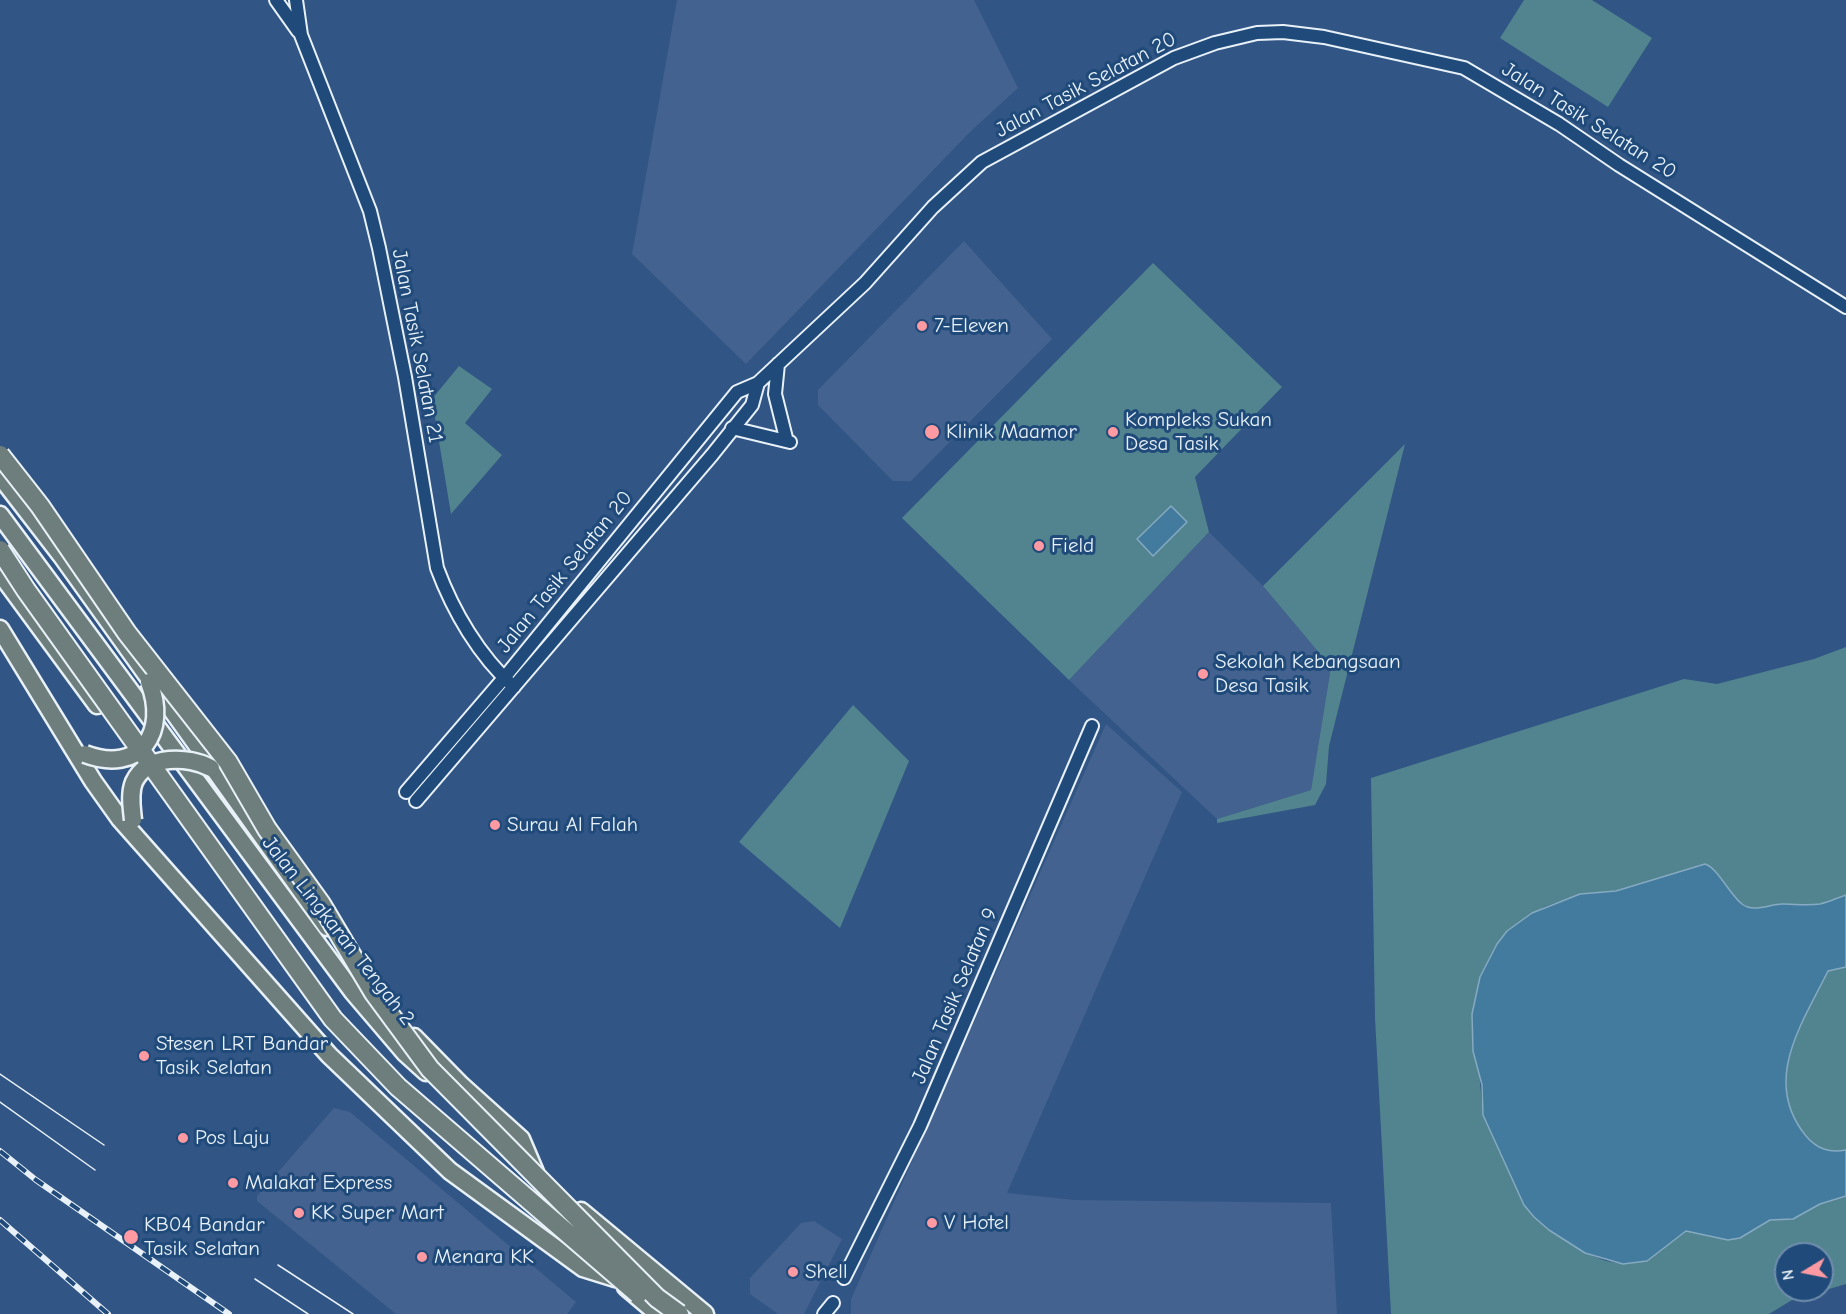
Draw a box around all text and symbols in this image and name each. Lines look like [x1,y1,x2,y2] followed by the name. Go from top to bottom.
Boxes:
[991,27,1181,143] street label: Jalan Tasik Selatan 20
[1497,57,1681,185] street label: Jalan Tasik Selatan 20
[386,247,448,445] street label: Jalan Tasik Selatan 21
[934,313,1009,339] place label: 7-Eleven
[915,319,929,333] marker: 7-Eleven
[1125,407,1272,457] place label: Kompleks Sukan Desa Tasik
[946,419,1077,445] place label: Klinik Maamor
[923,423,941,441] marker: Klinik Maamor
[1106,425,1120,439] marker: Kompleks Sukan Desa Tasik
[492,486,638,658] street label: Jalan Tasik Selatan 20
[1051,533,1094,559] place label: Field
[1032,539,1046,553] marker: Field
[1215,649,1401,699] place label: Sekolah Kebangsaan Desa Tasik
[1196,667,1210,681] marker: Sekolah Kebangsaan Desa Tasik
[507,812,638,838] place label: Surau Al Falah
[488,818,502,832] marker: Surau Al Falah
[256,831,420,1031] street label: Jalan Lingkaran Tengah 2
[907,904,1003,1088] street label: Jalan Tasik Selatan 9
[156,1031,328,1081] place label: Stesen LRT Bandar Tasik Selatan
[137,1049,151,1063] marker: Stesen LRT Bandar Tasik Selatan
[195,1125,269,1151] place label: Pos Laju
[176,1131,190,1145] marker: Pos Laju
[245,1170,392,1196] place label: Malakat Express
[226,1176,240,1190] marker: Malakat Express
[311,1200,444,1226] place label: KK Super Mart
[292,1206,306,1220] marker: KK Super Mart
[944,1210,1009,1236] place label: V Hotel
[144,1212,265,1262] place label: KB04 Bandar Tasik Selatan
[925,1216,939,1230] marker: V Hotel
[122,1228,140,1246] marker: KB04 Bandar Tasik Selatan
[1774,1242,1834,1302] north arrow
[434,1244,534,1270] place label: Menara KK
[415,1250,429,1264] marker: Menara KK
[805,1259,848,1285] place label: Shell
[786,1265,800,1279] marker: Shell
[1778,1268,1798,1281] text: N

